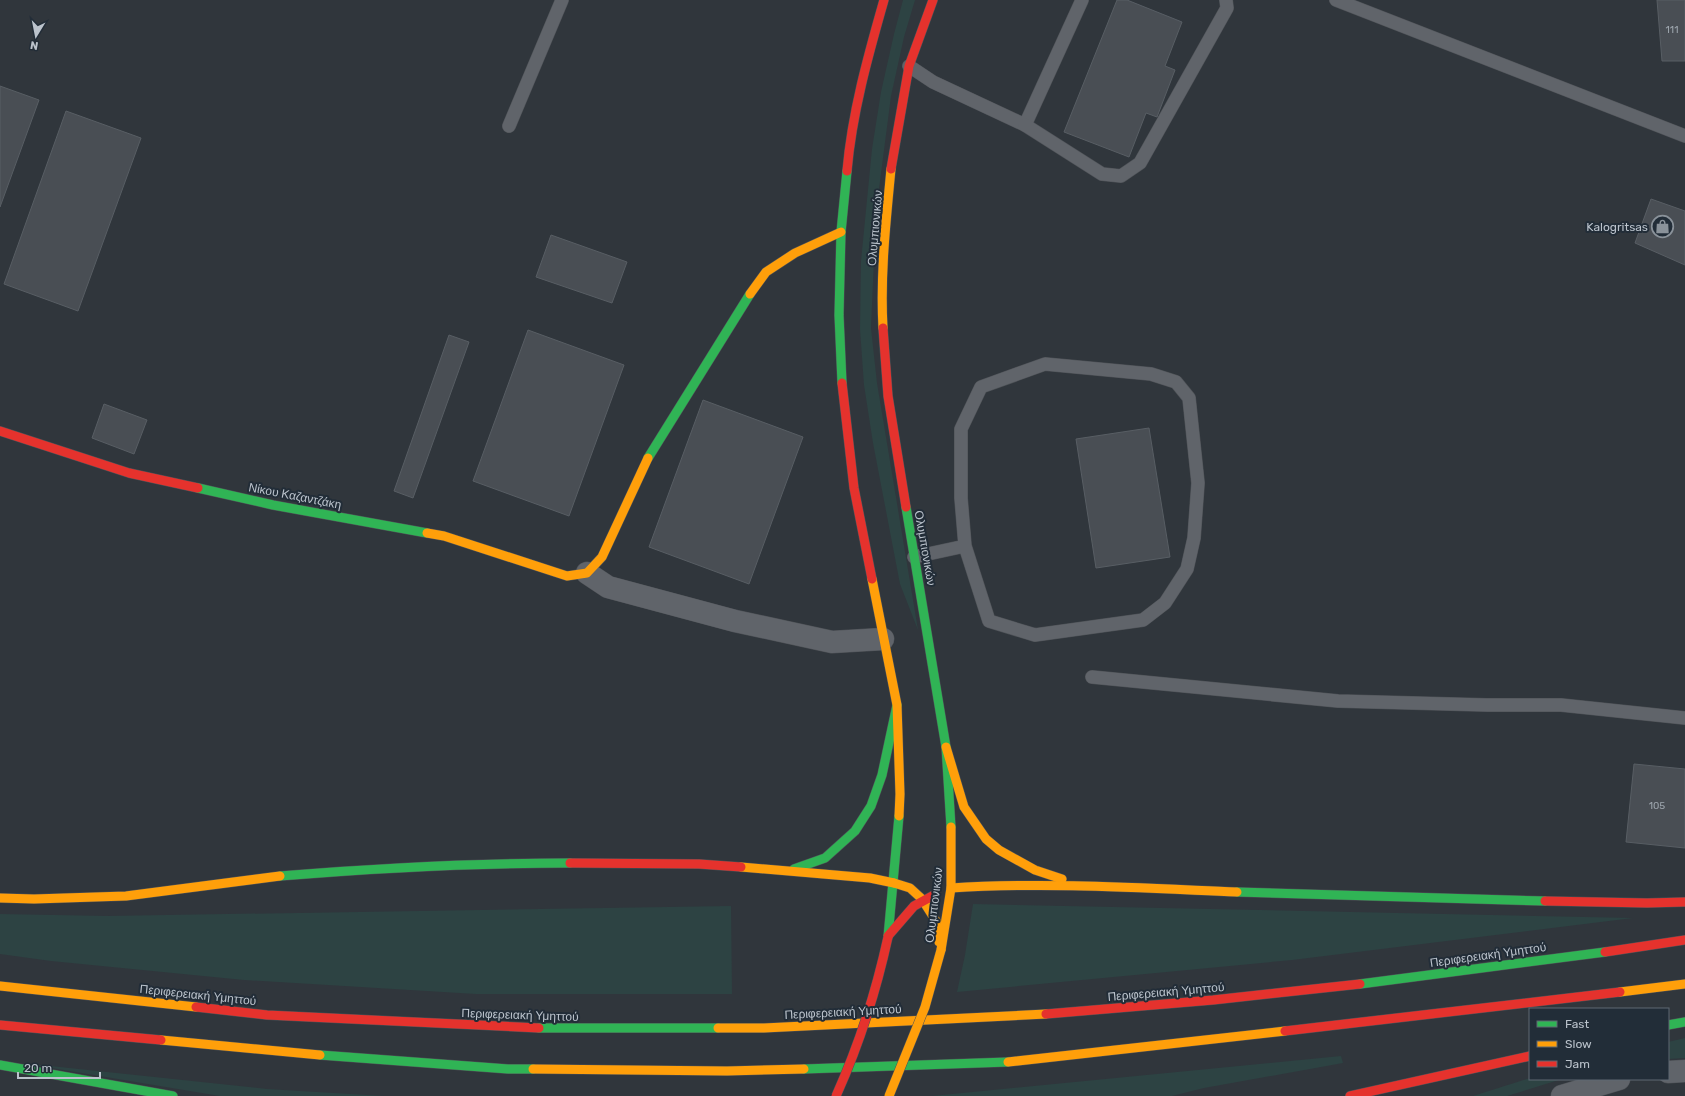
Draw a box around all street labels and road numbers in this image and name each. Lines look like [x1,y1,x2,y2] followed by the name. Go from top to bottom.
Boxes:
[865,190,885,266] street label: Ολυμπιονικών
[247,480,343,512] street label: Νίκου Καζαντζάκη
[912,509,938,587] street label: Ολυμπιονικών
[922,866,946,944] street label: Ολυμπιονικών
[1429,940,1547,970] street label: Περιφερειακή Υμηττού
[1107,980,1225,1004] street label: Περιφερειακή Υμηττού
[139,982,257,1008] street label: Περιφερειακή Υμηττού
[784,1002,902,1022] street label: Περιφερειακή Υμηττού
[461,1006,579,1024] street label: Περιφερειακή Υμηττού

